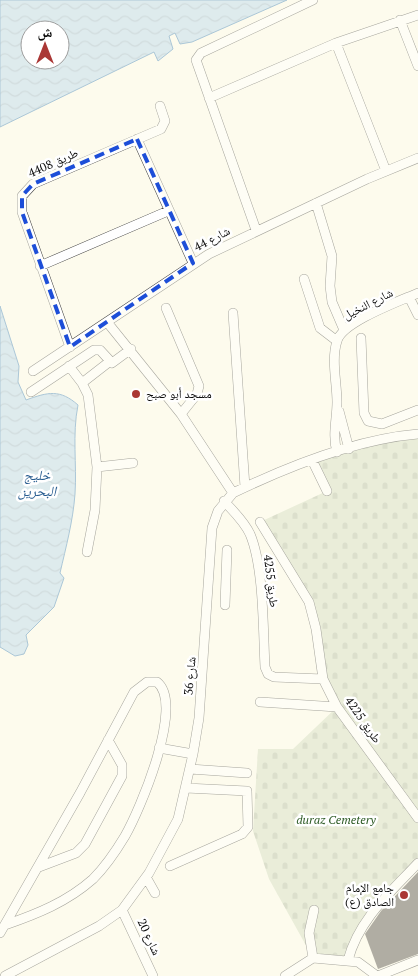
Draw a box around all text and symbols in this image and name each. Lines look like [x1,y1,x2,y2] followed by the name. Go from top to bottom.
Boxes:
[20,20,70,70] north arrow
[38,22,53,41] text: ش
[25,145,80,180] street label: طريق 4408
[191,223,233,255] street label: شارع 44
[340,285,396,323] street label: شارع النخيل
[146,386,212,401] place label: مسجد أبو صبح
[130,388,142,400] marker: مسجد أبو صبح
[18,465,58,500] water label: خليج البحرين
[261,554,282,608] street label: طريق 4255
[180,656,200,696] street label: شارع 36
[342,694,385,746] street label: طريق 4225
[296,812,376,827] park label: duraz Cemetery
[345,880,394,910] place label: جامع الإمام الصادق (ع)
[398,889,410,901] marker: جامع الإمام الصادق (ع)
[134,916,164,958] street label: شارع 20

